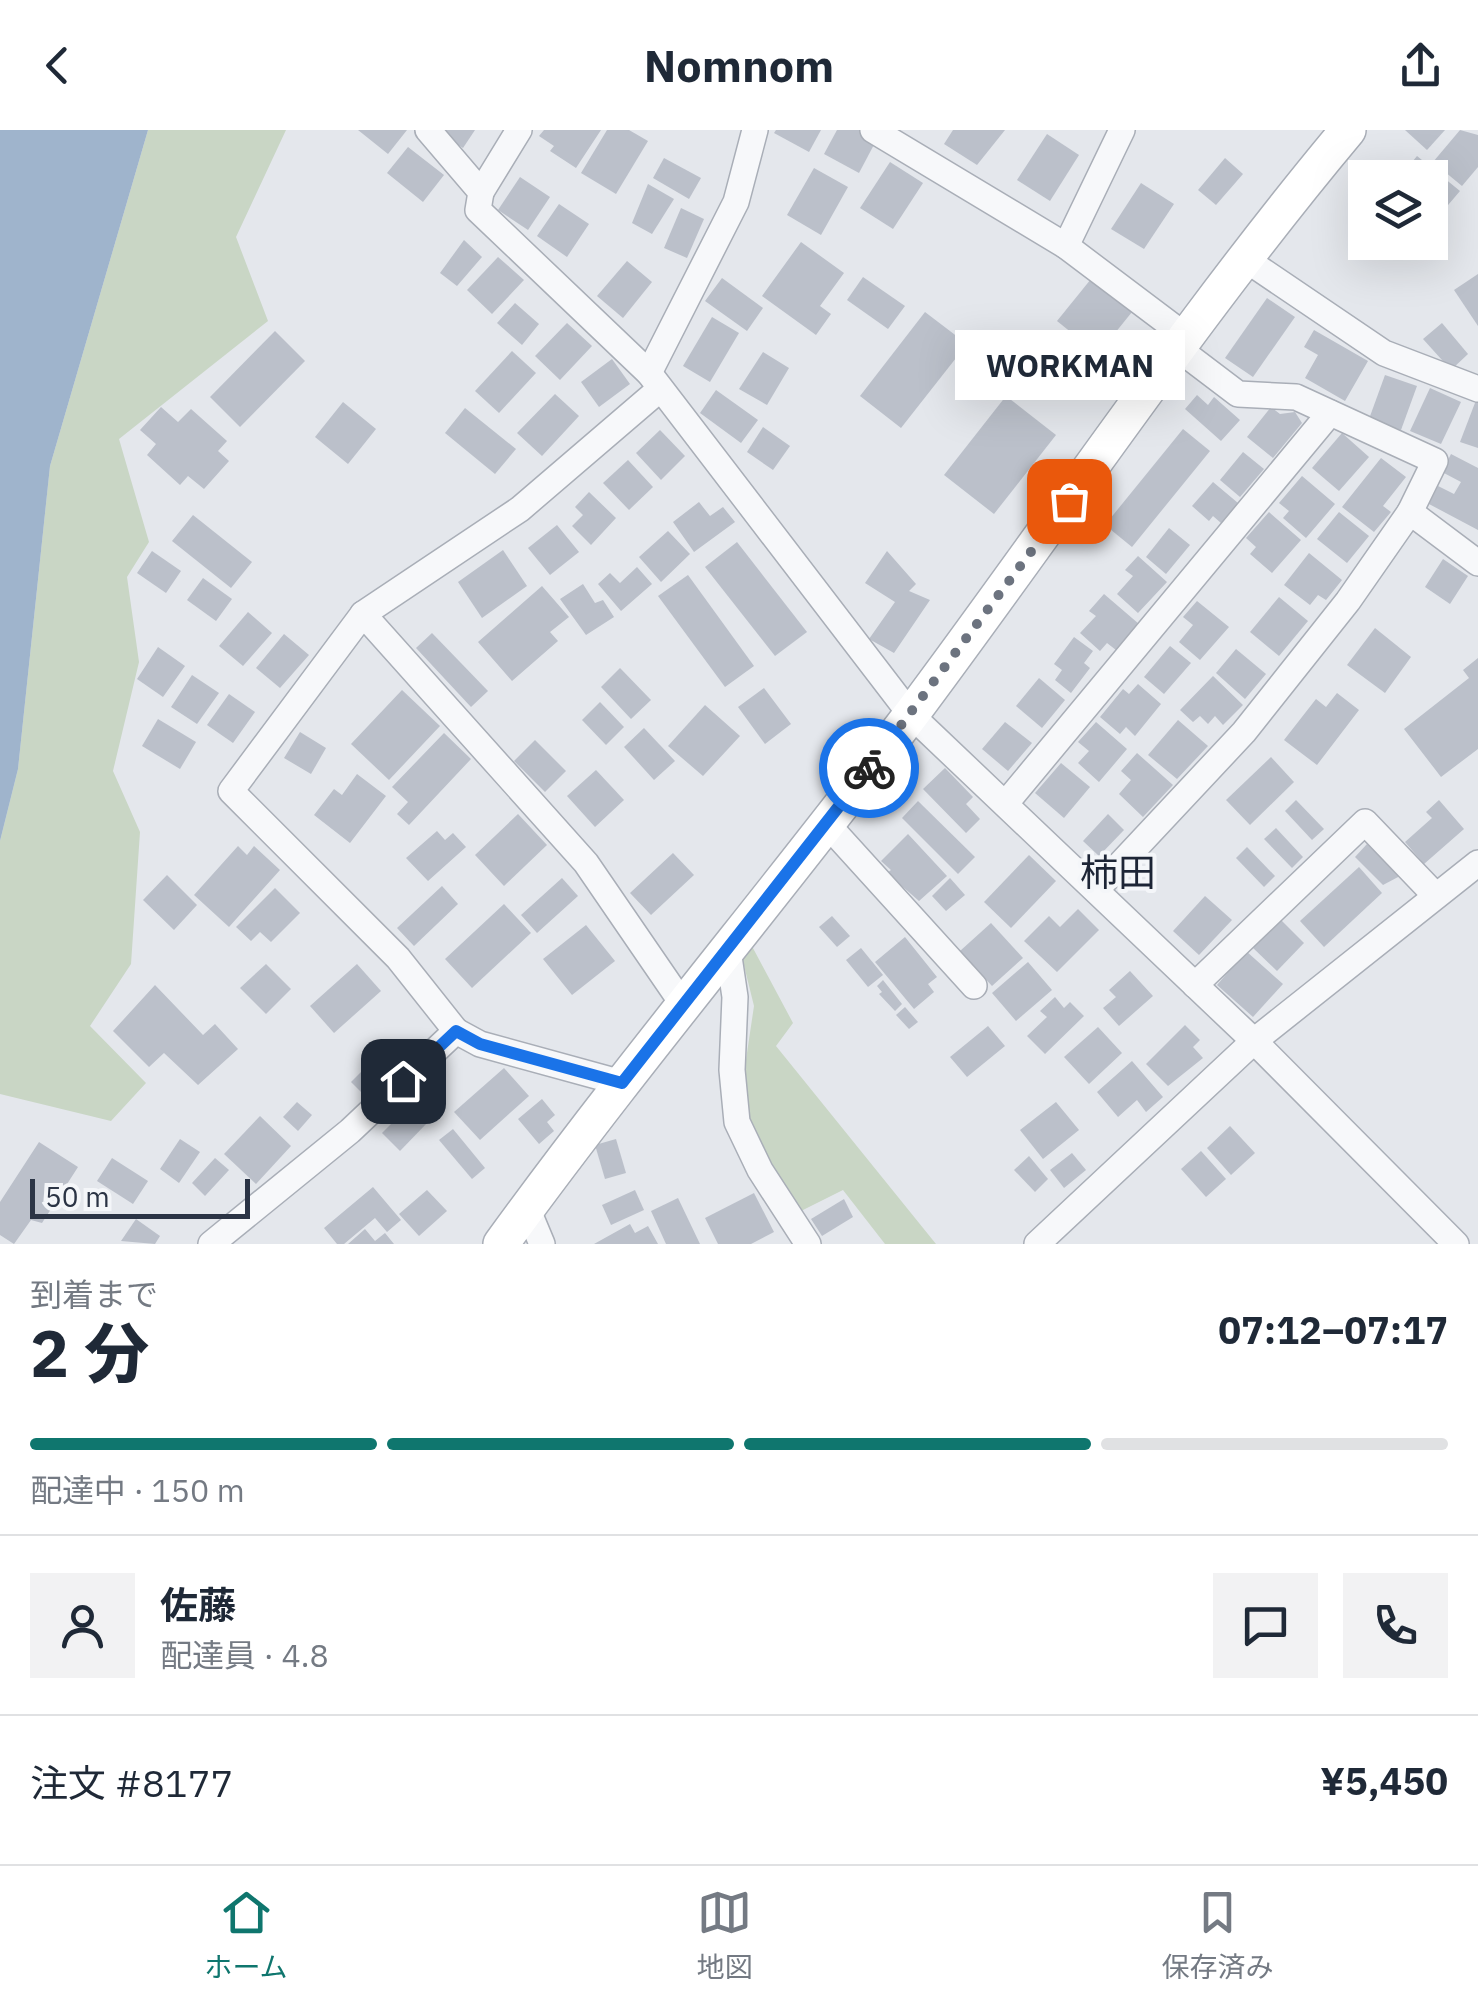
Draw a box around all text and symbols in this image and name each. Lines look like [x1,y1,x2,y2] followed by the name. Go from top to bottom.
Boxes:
[644,36,834,94] text: Nomnom
[30,38,85,93] icon: back
[1393,38,1448,93] icon: share
[1348,160,1448,260] map controls
[1348,160,1448,260] button: layers
[954,331,1184,401] callout: WORKMAN
[986,344,1154,386] text: WORKMAN
[1027,459,1112,544] pin
[1042,474,1097,529] icon: bag
[819,718,919,818] courier
[842,741,897,796] icon: bike
[1080,847,1156,896] district label: 柿田
[361,1039,446,1124] pin
[376,1054,431,1109] icon: home
[30,1174,250,1218] scale bar
[45,1178,110,1215] text: 50 m
[30,1273,158,1315] text: 到着まで
[1218,1305,1448,1354] text: 07:12–07:17
[30,1310,149,1395] text: 2 分
[30,1469,245,1511] text: 配達中 · 150 m
[30,1573,135,1678] button: person
[1213,1573,1318,1678] button: chat
[1343,1573,1448,1678] button: phone
[160,1580,236,1629] text: 佐藤
[160,1634,329,1676] text: 配達員 · 4.8
[1320,1756,1448,1805] text: ¥5,450
[30,1758,233,1807] text: 注文 #8177
[204,1885,288,1985] tab: ホーム
[697,1885,753,1985] tab: 地図
[1161,1885,1274,1985] tab: 保存済み

